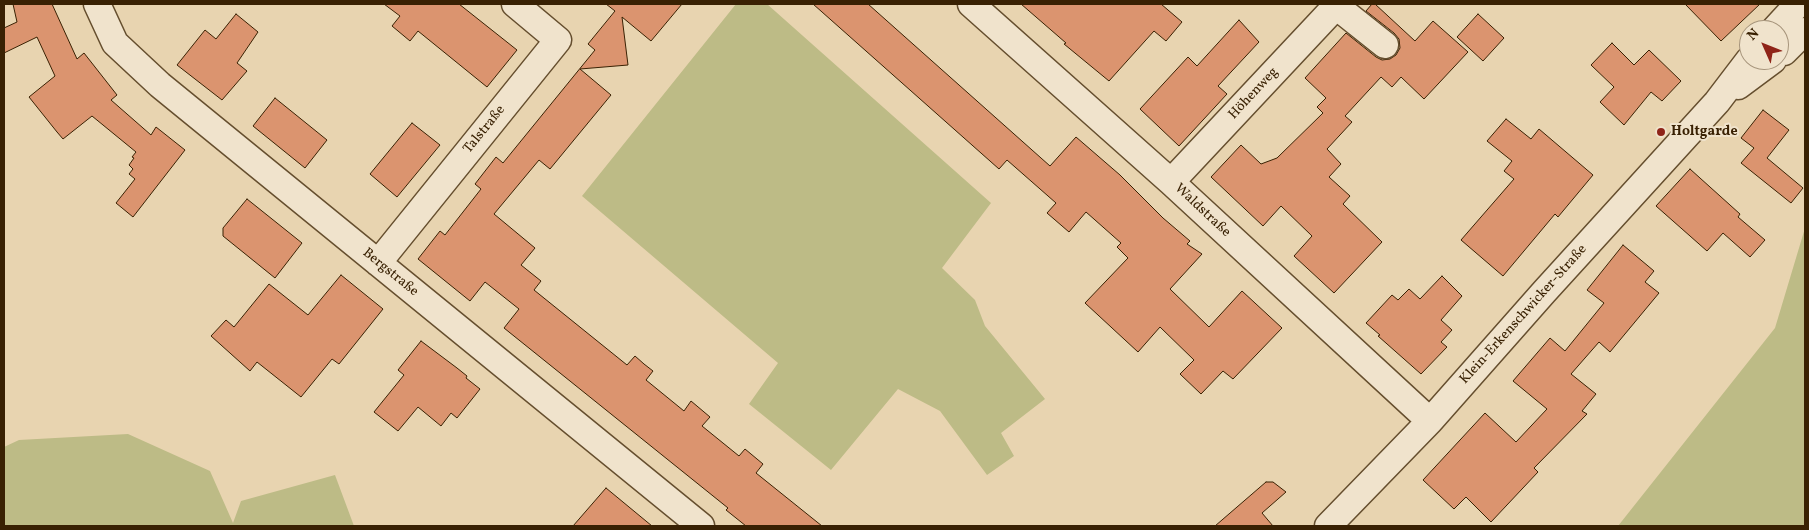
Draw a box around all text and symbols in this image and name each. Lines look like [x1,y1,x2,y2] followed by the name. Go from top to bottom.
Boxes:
[1739,20,1789,70] north arrow
[1743,25,1764,45] text: N
[1226,64,1282,124] street label: Höhenweg
[460,102,510,158] street label: Talstraße
[1671,124,1738,140] place label: Holtgarde
[1655,126,1667,138] marker: Holtgarde
[1170,181,1234,241] street label: Waldstraße
[1457,242,1591,388] street label: Klein-Erkenschwicker-Straße
[359,245,421,301] street label: Bergstraße

